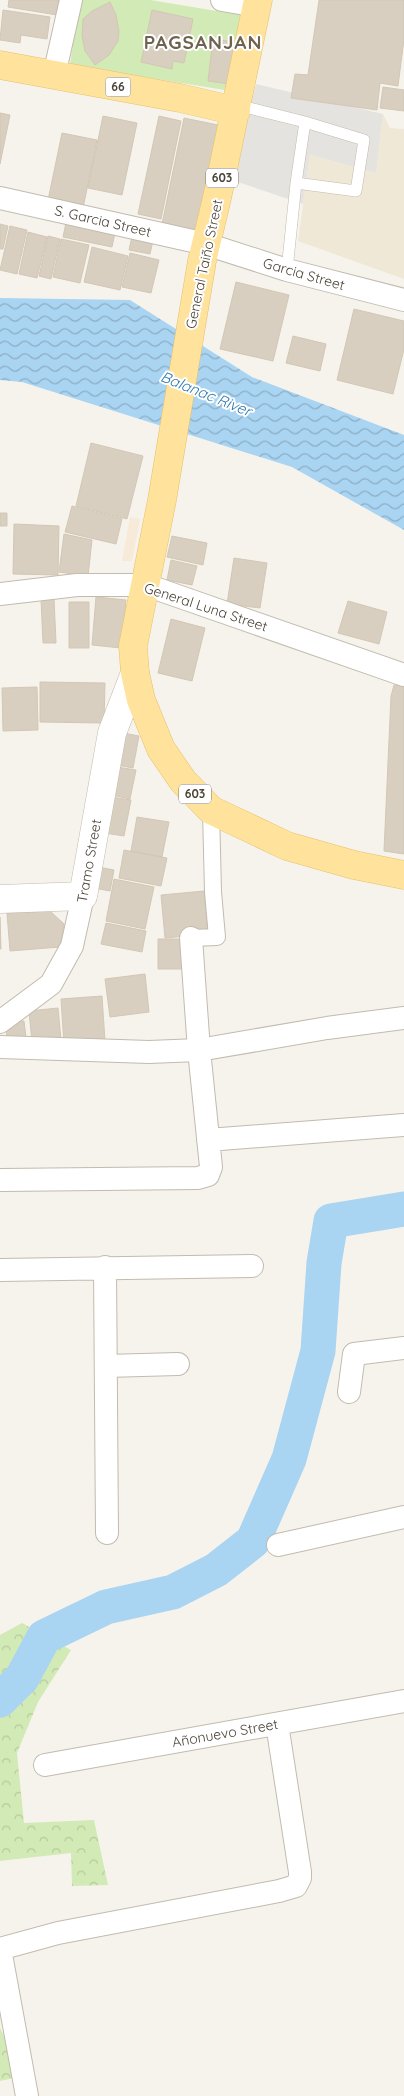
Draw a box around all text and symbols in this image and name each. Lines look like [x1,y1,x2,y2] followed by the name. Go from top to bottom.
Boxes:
[144,30,262,54] district label: PAGSANJAN
[106,77,130,96] road number: 66
[206,168,238,188] road number: 603
[182,198,227,330] street label: General Taiño Street
[53,201,153,241] street label: S. Garcia Street
[261,254,347,294] street label: Garcia Street
[158,367,256,421] water label: Balanac River
[142,579,270,635] street label: General Luna Street
[179,784,211,804] road number: 603
[73,818,105,904] street label: Tramo Street
[171,1715,280,1751] street label: Añonuevo Street

